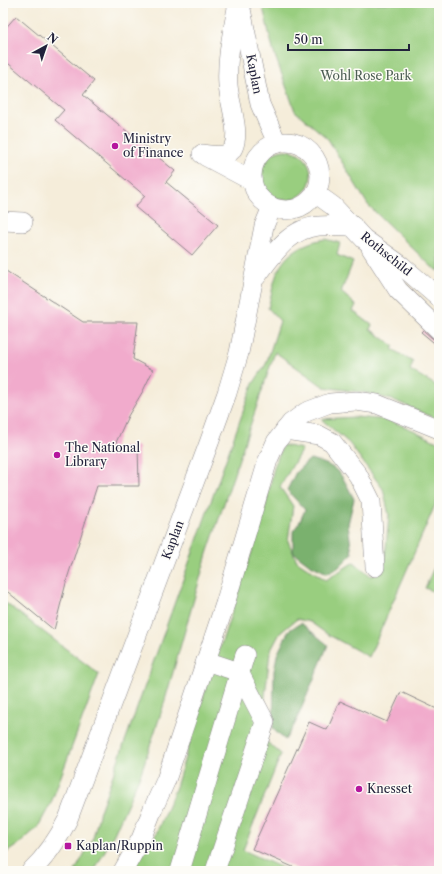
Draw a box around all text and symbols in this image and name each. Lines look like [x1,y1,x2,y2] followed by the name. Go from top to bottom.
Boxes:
[26,26,66,66] north arrow
[288,26,409,52] scale bar
[44,30,61,47] text: N
[294,32,323,47] text: 50 m
[243,53,266,96] street label: Kaplan
[319,68,413,83] park label: Wohl Rose Park
[123,131,184,160] place label: Ministry of Finance
[110,141,120,151] marker: Ministry of Finance
[358,228,415,279] street label: Rothschild
[65,440,140,469] place label: The National Library
[52,450,62,460] marker: The National Library
[158,518,187,561] street label: Kaplan
[367,781,413,796] place label: Knesset
[354,784,364,794] marker: Knesset
[76,838,163,853] place label: Kaplan/Ruppin
[63,841,73,851] marker: Kaplan/Ruppin

